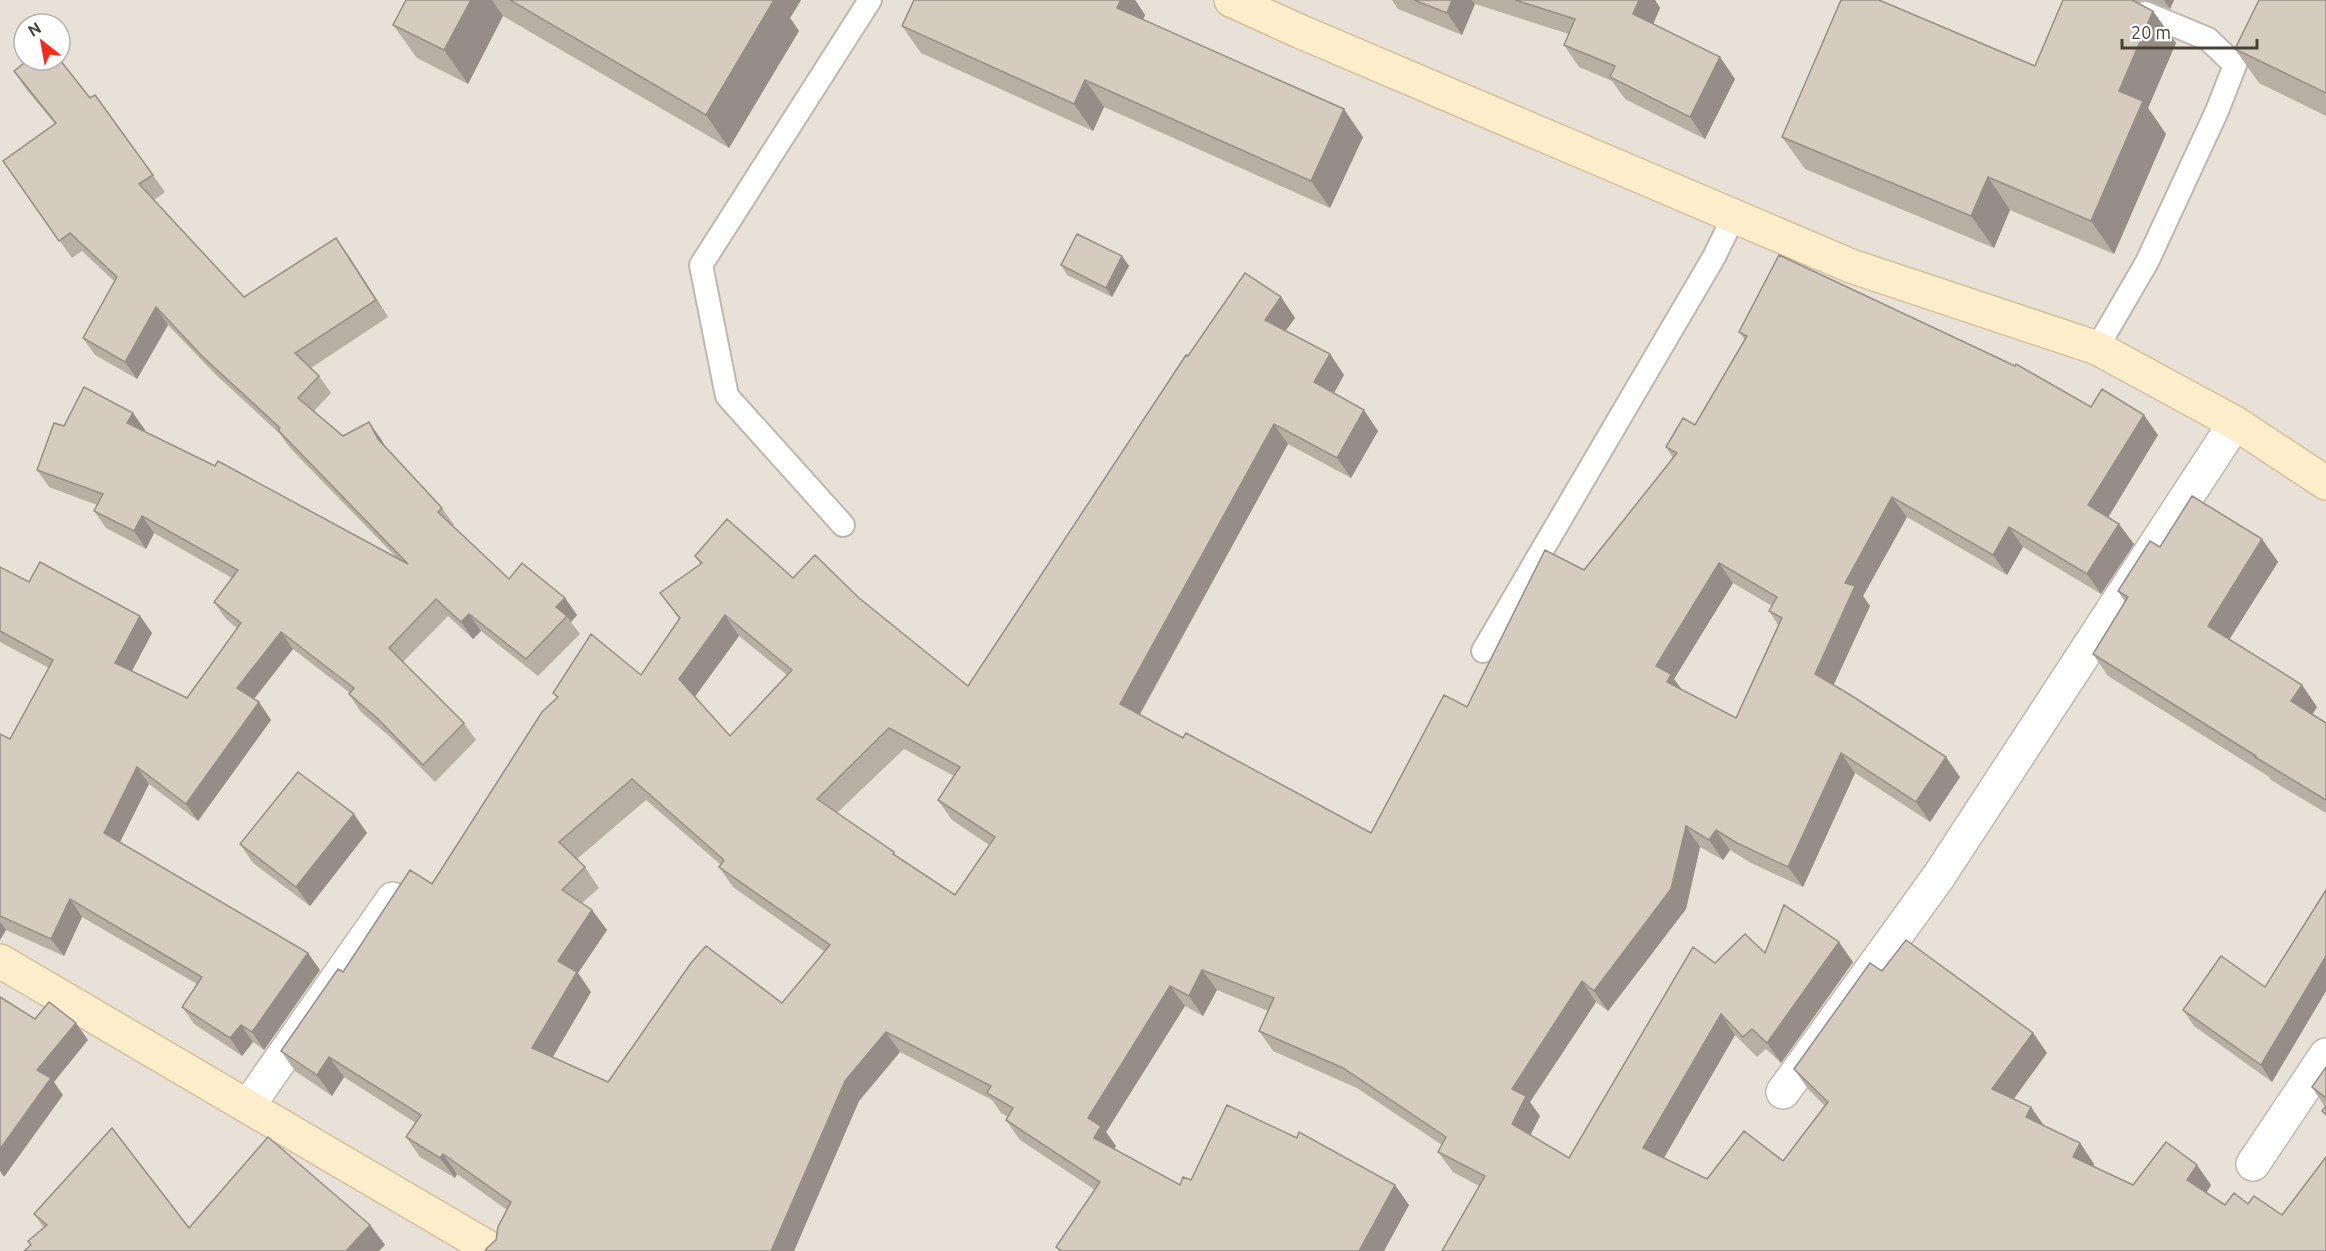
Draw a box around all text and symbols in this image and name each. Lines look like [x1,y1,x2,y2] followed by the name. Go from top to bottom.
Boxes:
[12,12,72,72] north arrow
[2122,12,2257,50] scale bar
[25,18,44,40] text: N
[2131,22,2171,42] text: 20 m

